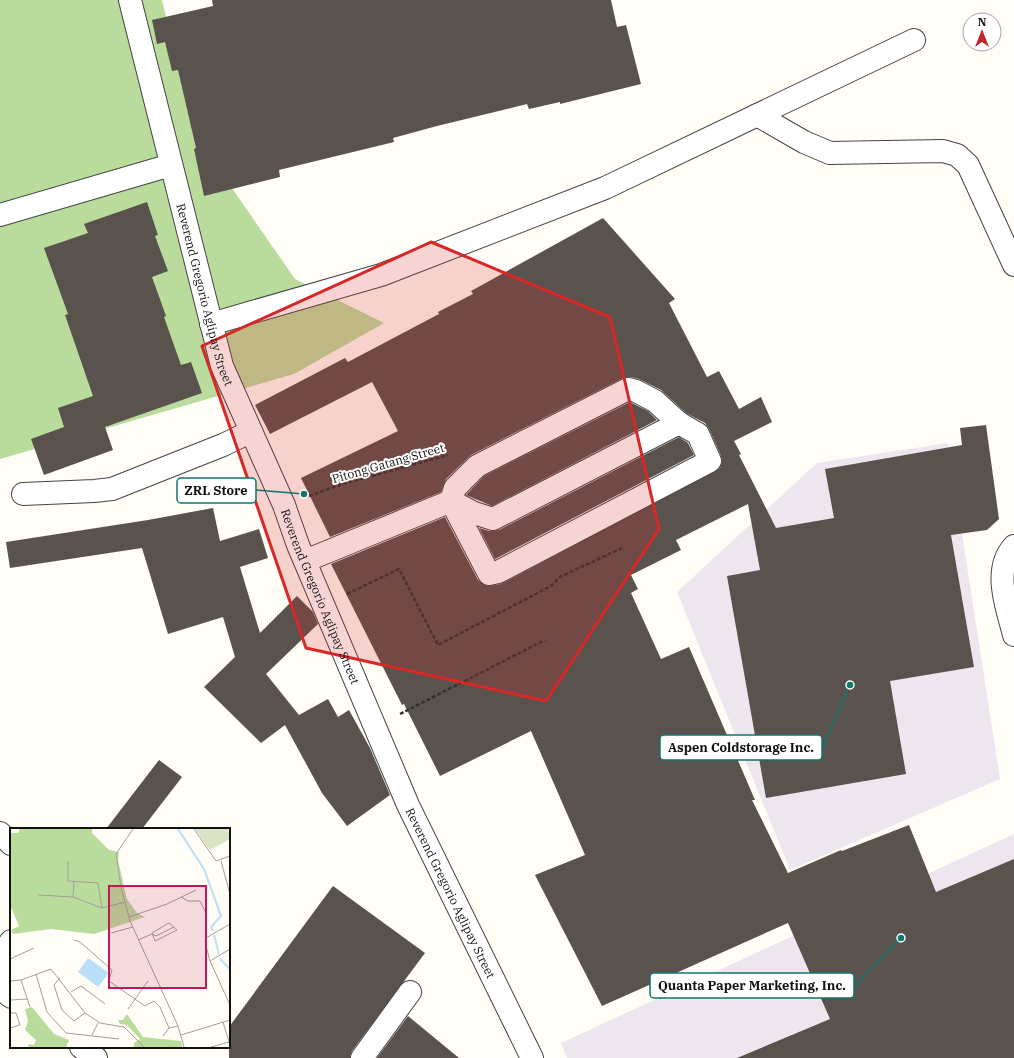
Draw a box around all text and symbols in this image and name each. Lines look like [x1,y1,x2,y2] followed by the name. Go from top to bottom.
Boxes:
[962,12,1002,52] north arrow
[978,15,987,29] text: N
[174,202,237,388] street label: Reverend Gregorio Aglipay Street
[330,440,446,486] street label: Pitong Gatang Street
[177,478,256,503] callout: ZRL Store
[184,482,248,499] text: ZRL Store
[278,507,363,686] street label: Reverend Gregorio Aglipay Street
[660,735,822,760] callout: Aspen Coldstorage Inc.
[668,739,814,756] text: Aspen Coldstorage Inc.
[403,805,499,980] street label: Reverend Gregorio Aglipay Street
[10,828,230,1048] inset map
[650,973,854,998] callout: Quanta Paper Marketing, Inc.
[658,977,846,994] text: Quanta Paper Marketing, Inc.

